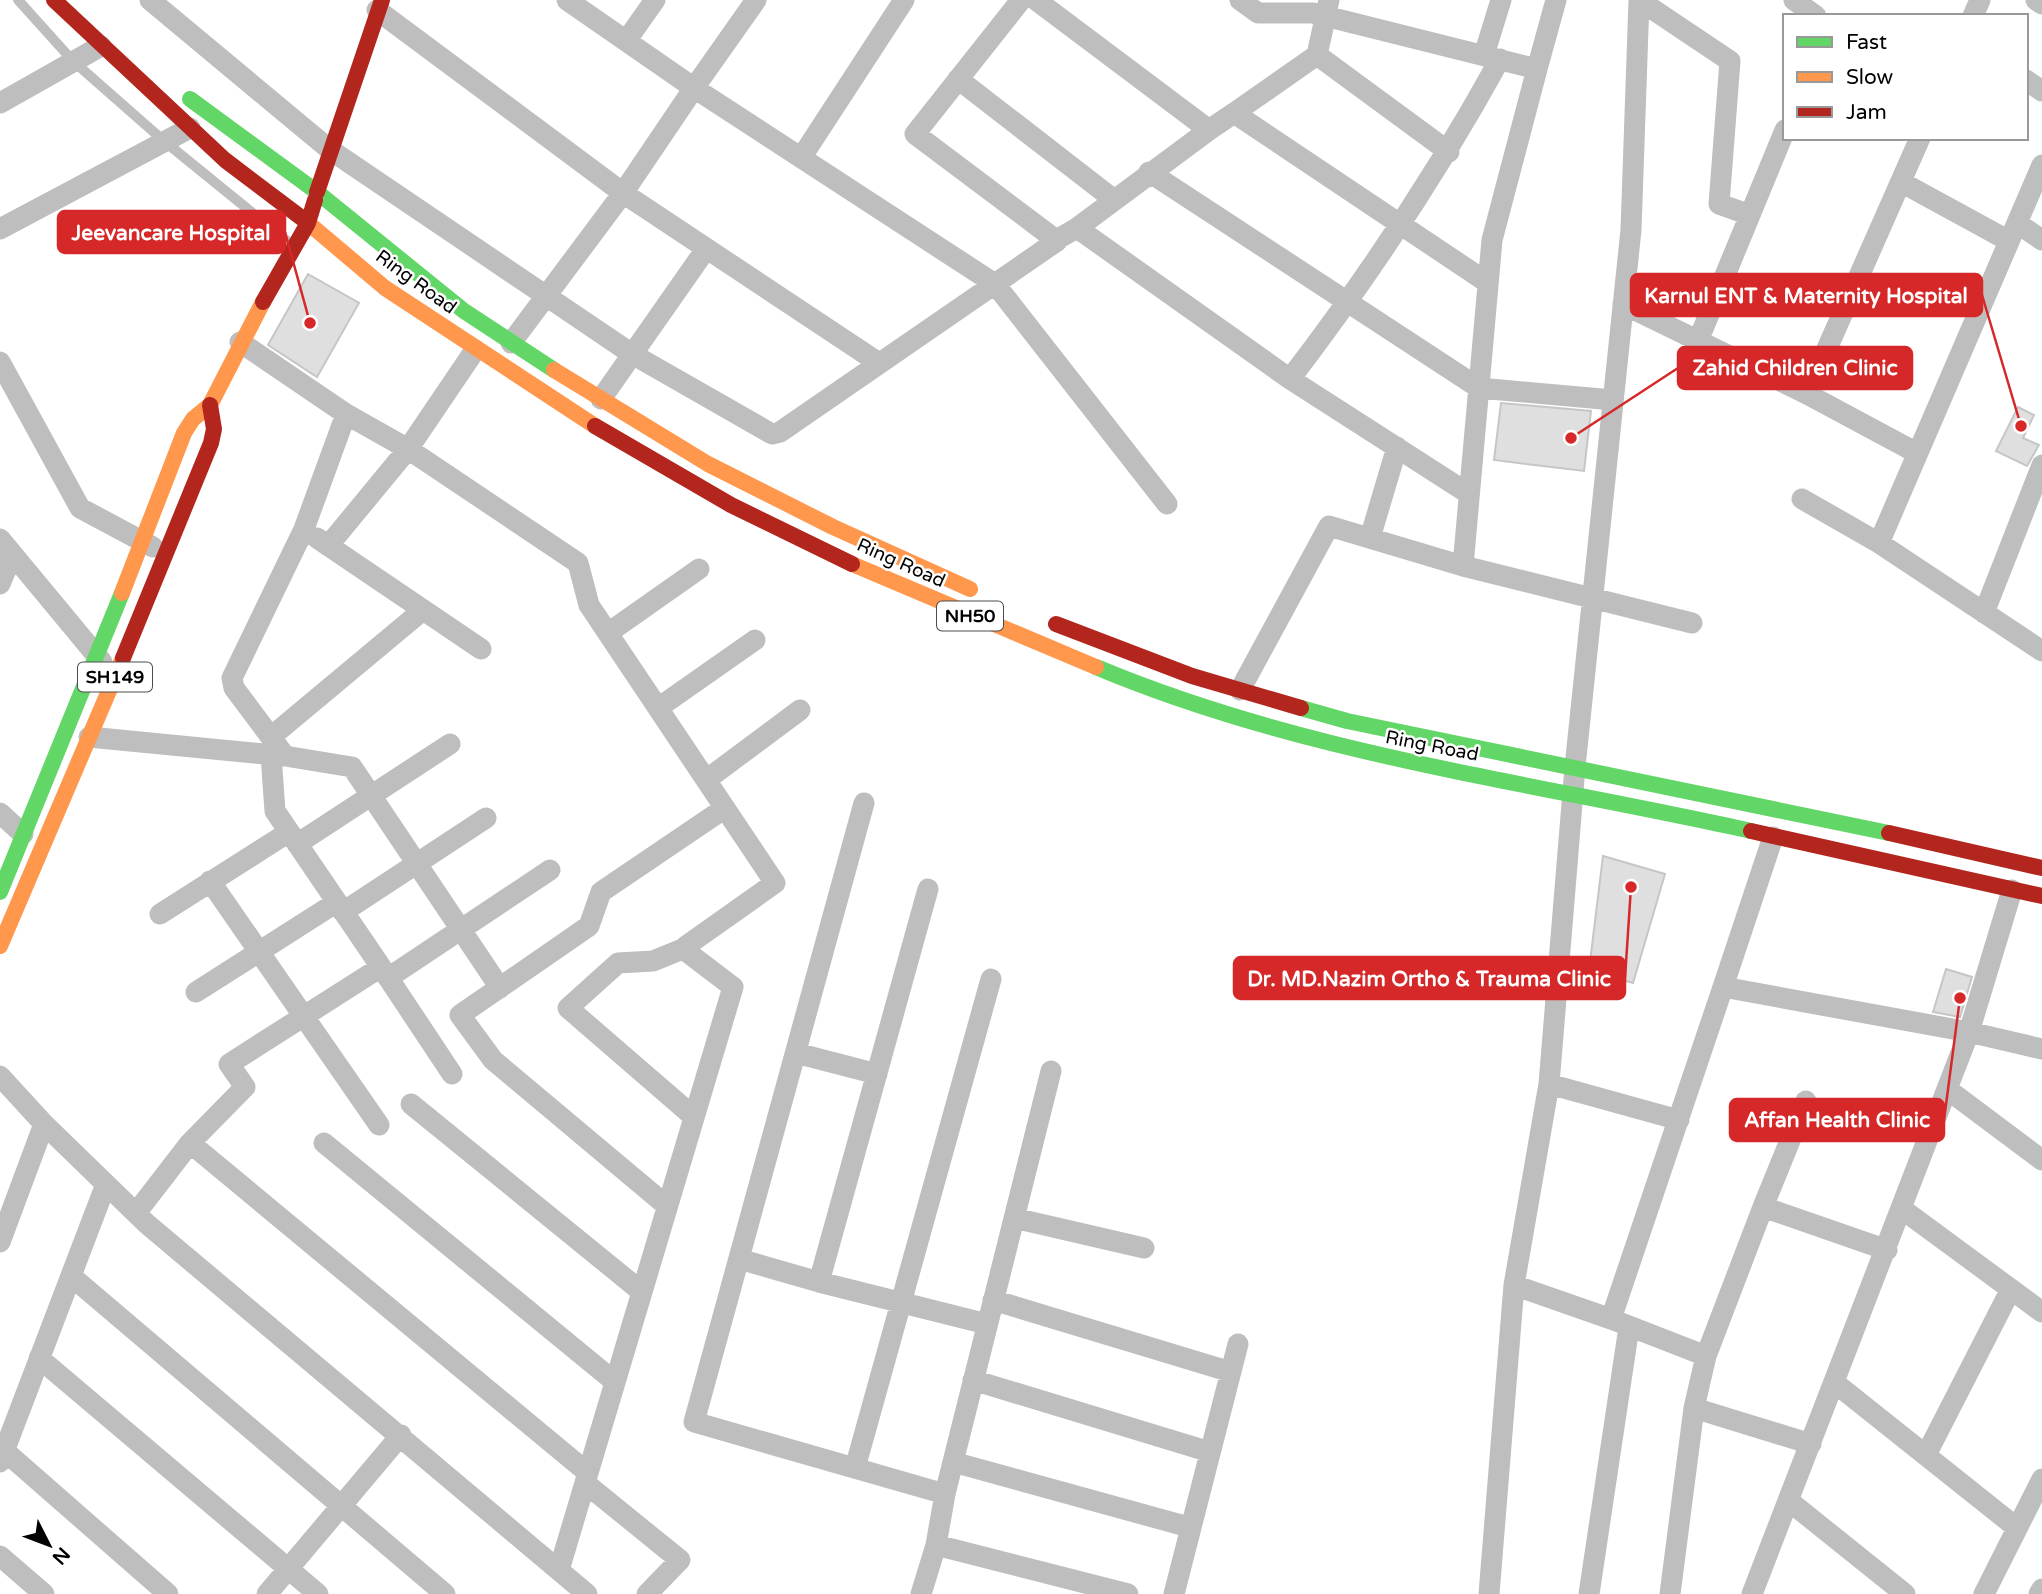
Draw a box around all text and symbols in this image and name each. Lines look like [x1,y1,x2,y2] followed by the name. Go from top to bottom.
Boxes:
[1783,14,2028,140] legend
[1846,30,1887,55] text: Fast
[1846,65,1894,90] text: Slow
[1846,100,1887,125] text: Jam
[58,211,285,253] callout: Jeevancare Hospital
[70,221,271,246] text: Jeevancare Hospital
[371,245,461,319] street label: Ring Road
[1631,274,1982,316] callout: Karnul ENT & Maternity Hospital
[1644,284,1968,309] text: Karnul ENT & Maternity Hospital
[1678,347,1912,389] callout: Zahid Children Clinic
[1692,356,1898,381] text: Zahid Children Clinic
[853,534,949,592] street label: Ring Road
[937,602,1003,630] road number: NH50
[78,662,152,692] road number: SH149
[1384,726,1480,766] street label: Ring Road
[1234,957,1625,999] callout: Dr. MD.Nazim Ortho & Trauma Clinic
[1247,967,1611,992] text: Dr. MD.Nazim Ortho & Trauma Clinic
[1730,1099,1944,1141] callout: Affan Health Clinic
[1744,1108,1930,1133] text: Affan Health Clinic
[14,1510,84,1580] north arrow
[48,1543,74,1569] text: N

